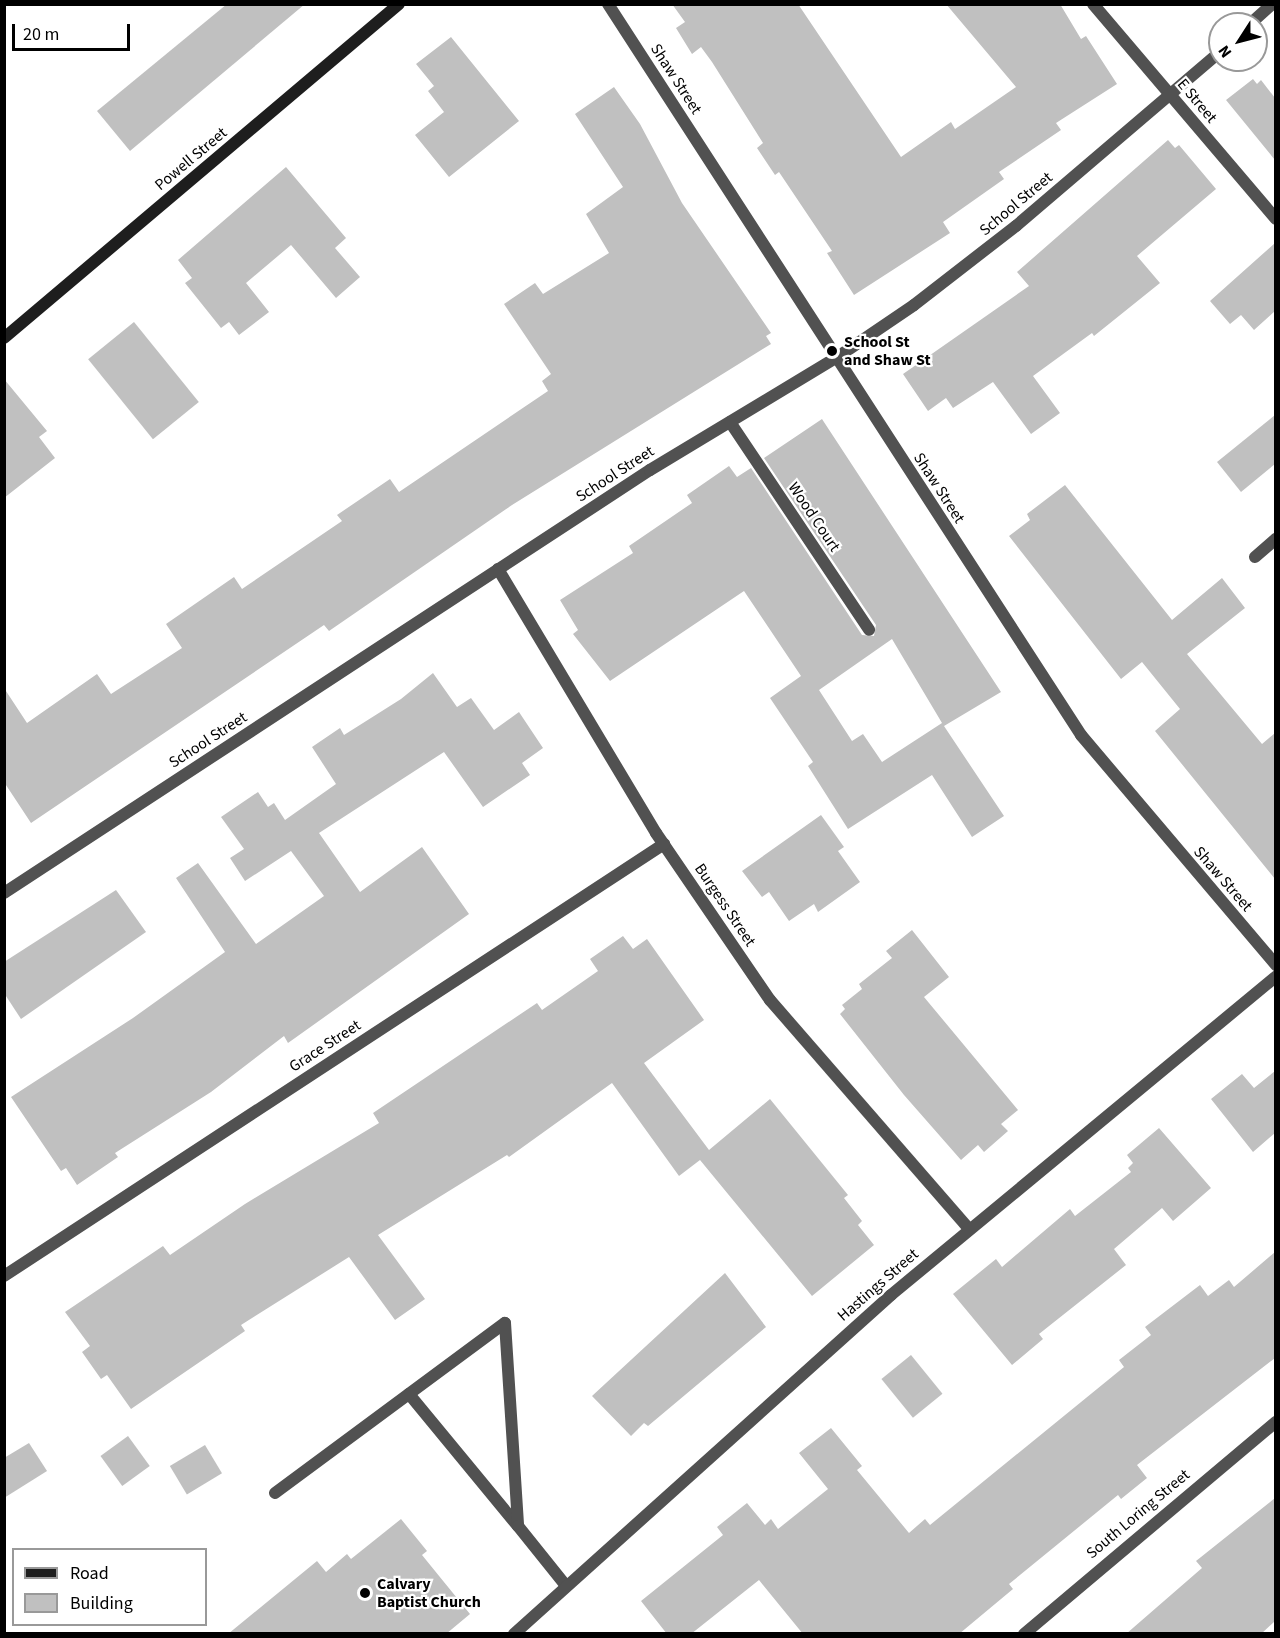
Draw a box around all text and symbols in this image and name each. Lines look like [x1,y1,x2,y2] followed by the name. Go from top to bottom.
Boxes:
[15,12,134,50] scale bar
[1208,12,1268,72] north arrow
[23,22,59,47] text: 20 m
[646,40,706,118] street label: Shaw Street
[1213,41,1237,62] text: N
[1173,75,1221,127] street label: E Street
[151,123,231,195] street label: Powell Street
[976,168,1056,240] street label: School Street
[844,332,931,370] place label: School St and Shaw St
[825,344,839,358] marker: School St and Shaw St
[572,442,658,506] street label: School Street
[909,449,969,527] street label: Shaw Street
[784,479,844,555] street label: Wood Court
[165,708,251,772] street label: School Street
[1189,842,1257,916] street label: Shaw Street
[690,860,760,950] street label: Burgess Street
[286,1016,364,1076] street label: Grace Street
[834,1245,922,1325] street label: Hastings Street
[1082,1465,1194,1563] street label: South Loring Street
[12,1548,207,1626] legend
[70,1561,109,1586] text: Road
[377,1574,481,1612] place label: Calvary Baptist Church
[358,1586,372,1600] marker: Calvary Baptist Church
[70,1591,133,1616] text: Building

